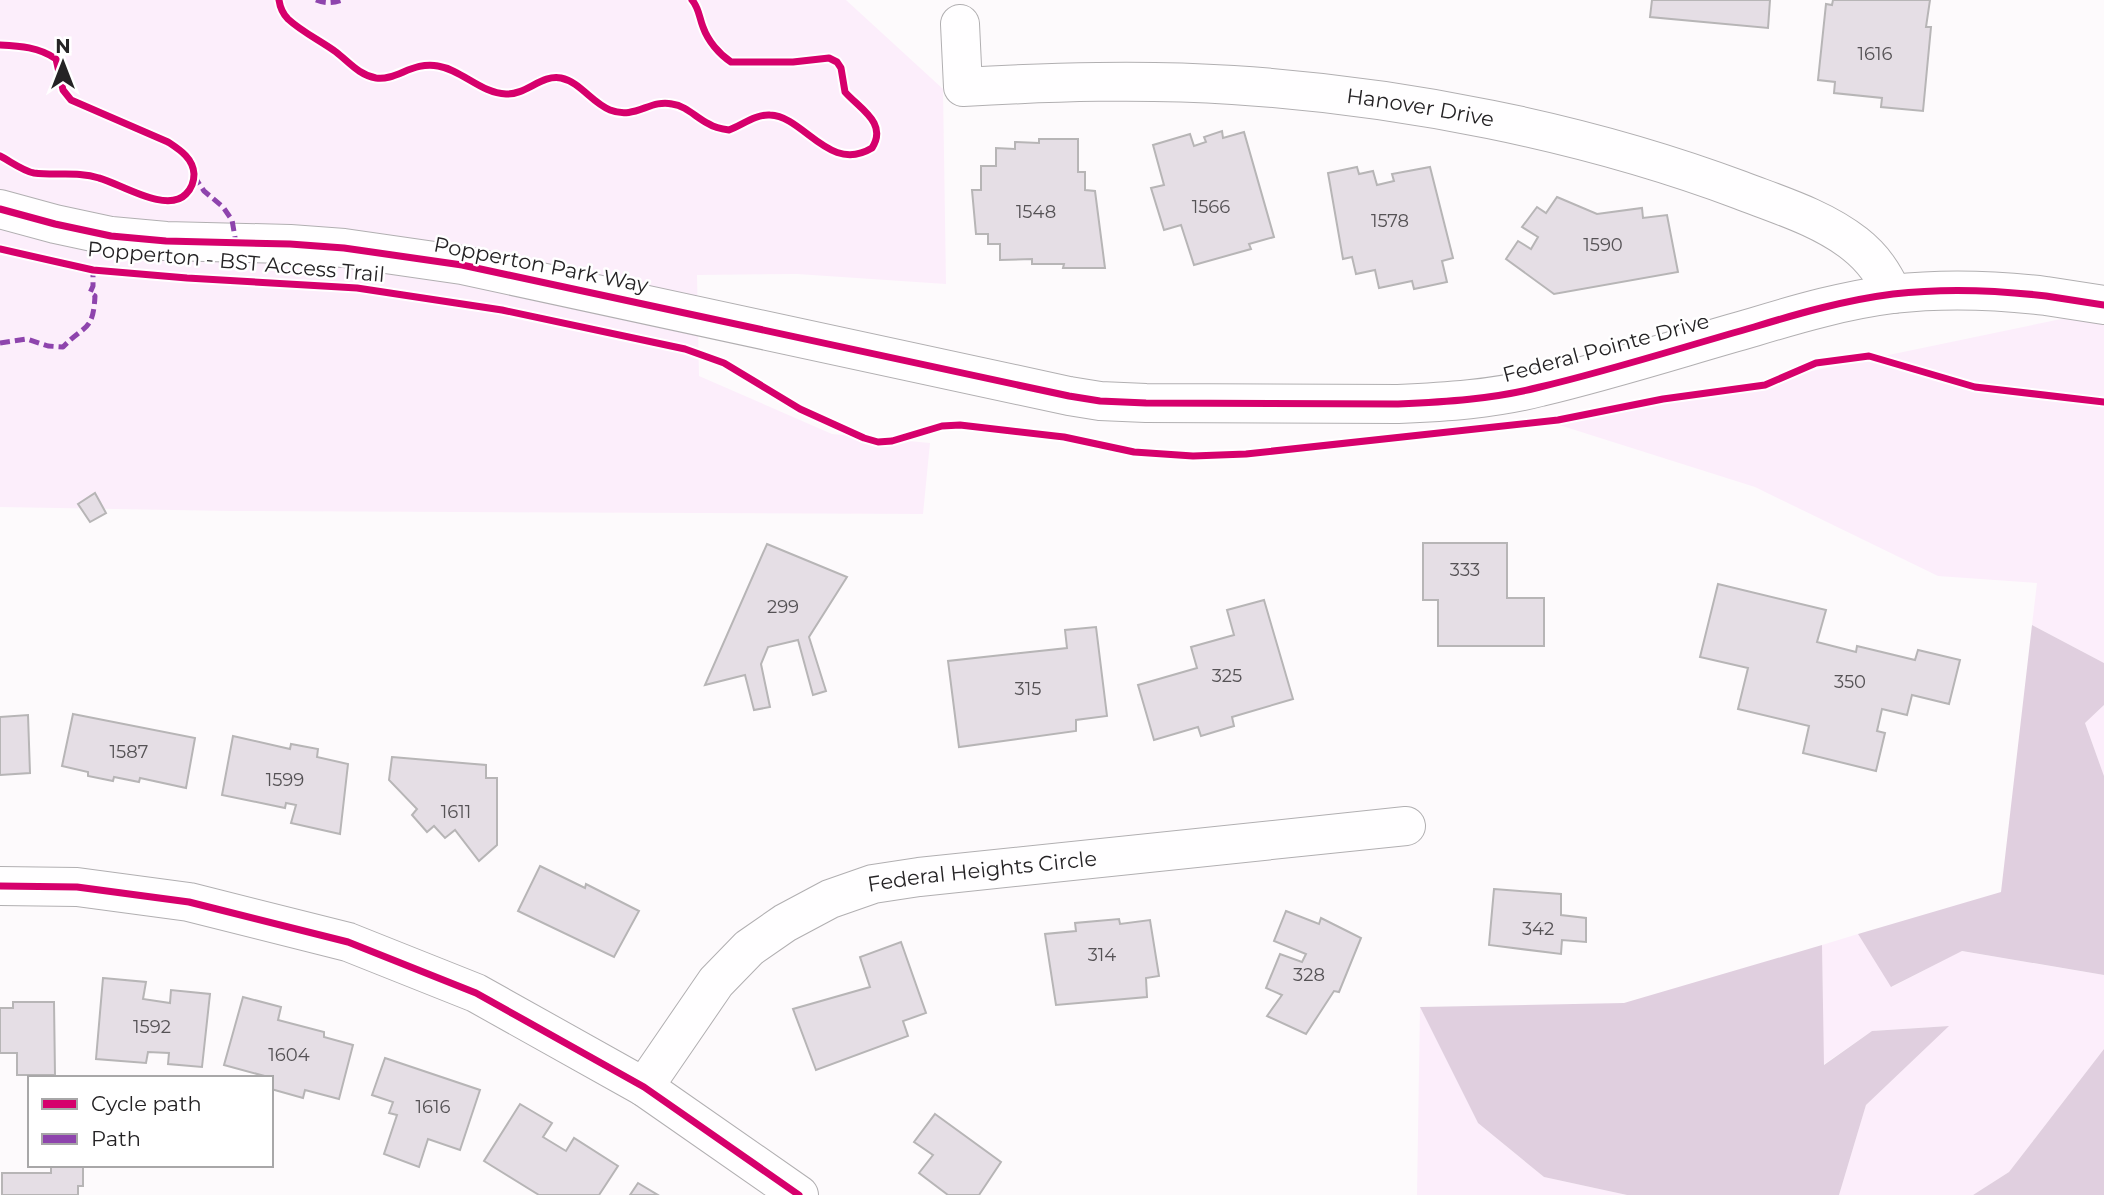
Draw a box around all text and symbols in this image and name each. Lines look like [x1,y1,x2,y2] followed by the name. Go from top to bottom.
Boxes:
[28,28,98,98] north arrow
[55,35,71,58] text: N
[1858,43,1892,65] house number: 1616
[1345,83,1496,132] street label: Hanover Drive
[1192,196,1230,218] house number: 1566
[1016,201,1056,223] house number: 1548
[1371,210,1409,232] house number: 1578
[432,231,651,298] street label: Popperton Park Way
[1583,234,1623,256] house number: 1590
[86,236,386,287] street label: Popperton - BST Access Trail
[1500,308,1712,387] street label: Federal Pointe Drive
[1450,559,1480,581] house number: 333
[767,596,799,618] house number: 299
[1212,665,1242,687] house number: 325
[1834,671,1866,693] house number: 350
[1015,678,1041,700] house number: 315
[110,741,148,763] house number: 1587
[266,769,304,791] house number: 1599
[441,801,471,823] house number: 1611
[866,845,1098,897] street label: Federal Heights Circle
[1522,918,1554,940] house number: 342
[1088,944,1116,966] house number: 314
[1293,964,1325,986] house number: 328
[133,1016,171,1038] house number: 1592
[268,1044,310,1066] house number: 1604
[28,1076,273,1167] legend
[91,1091,202,1116] text: Cycle path
[416,1096,450,1118] house number: 1616
[91,1126,141,1151] text: Path

